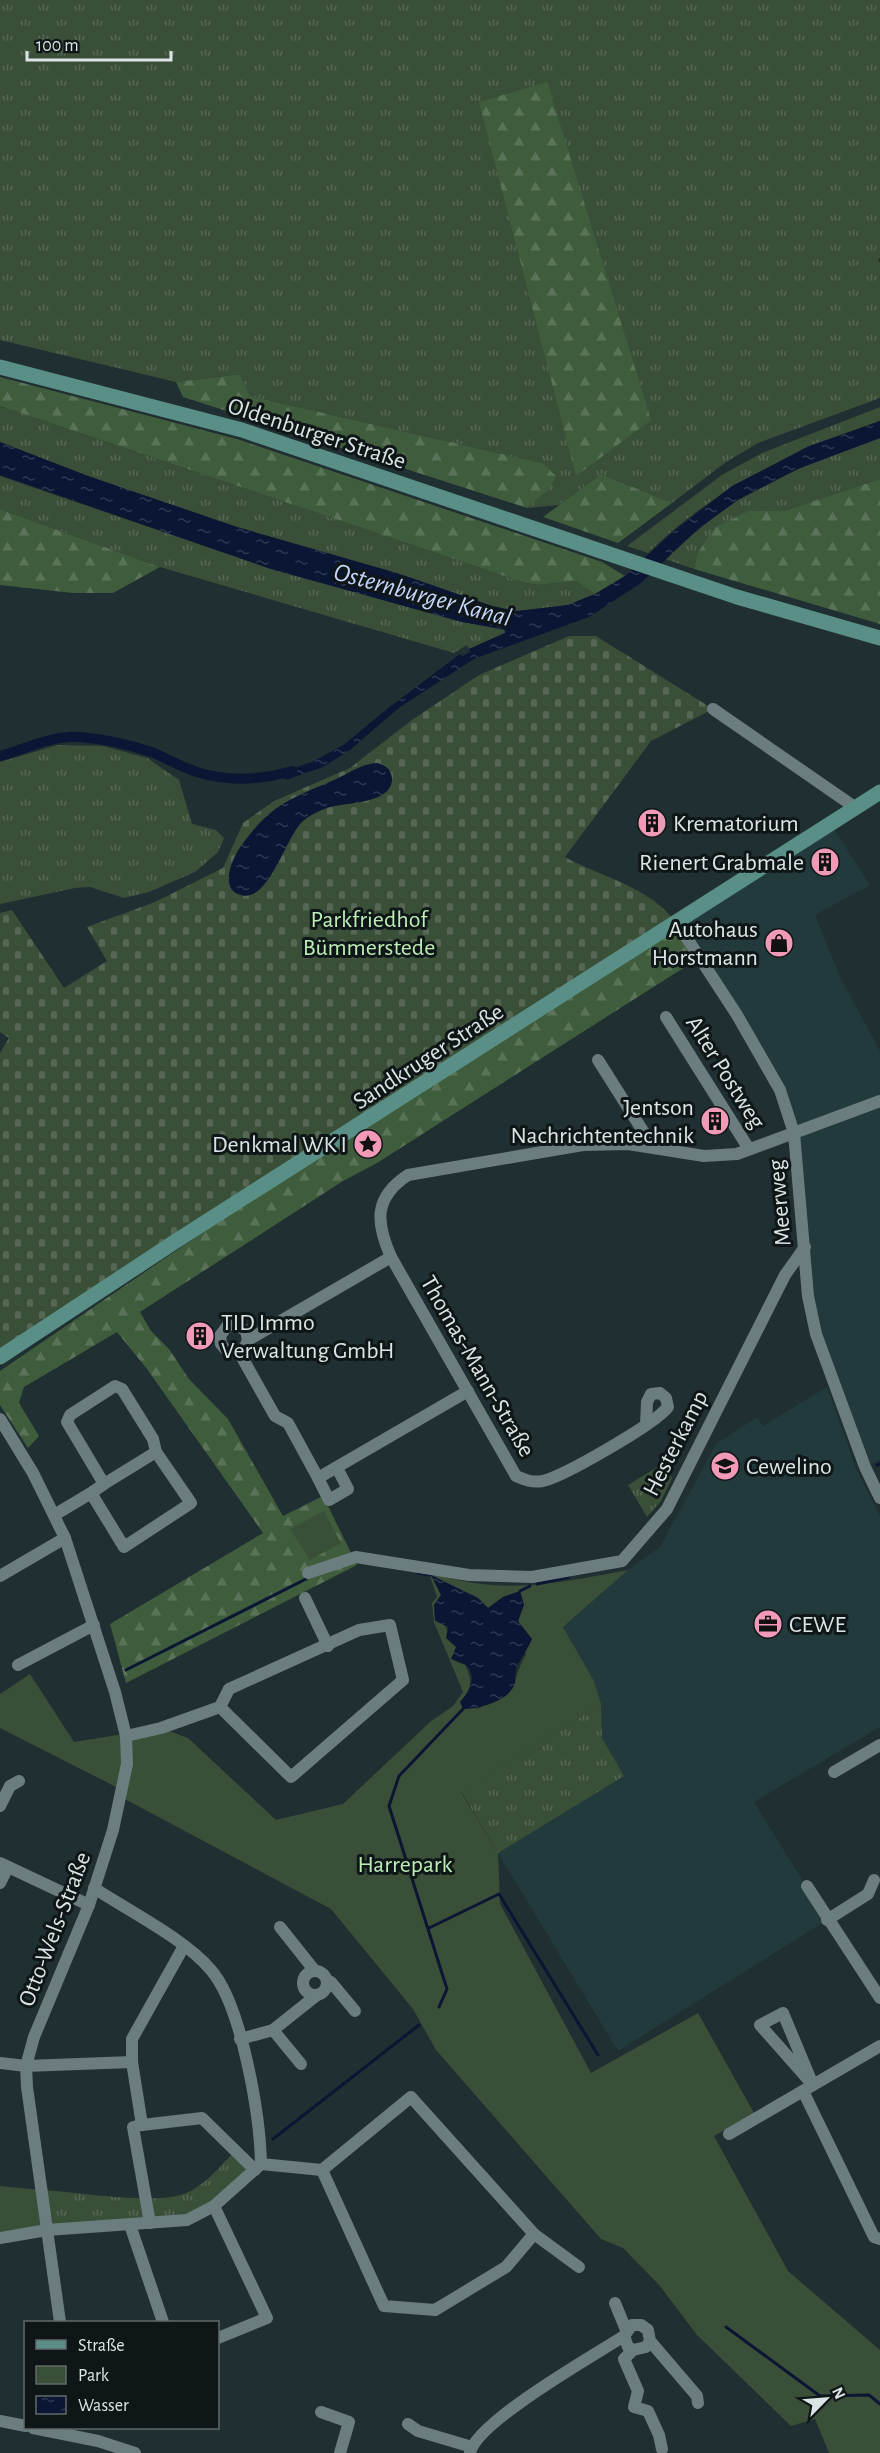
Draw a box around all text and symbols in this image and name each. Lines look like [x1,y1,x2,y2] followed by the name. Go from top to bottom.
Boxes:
[27,24,171,62] scale bar
[36,37,79,55] text: 100 m
[225,394,409,474] street label: Oldenburger Straße
[331,559,514,631] water label: Osternburger Kanal
[636,807,668,839] building icon: Krematorium
[673,812,799,836] place label: Krematorium
[809,846,841,878] building icon: Rienert Grabmale
[639,851,804,875] place label: Rienert Grabmale
[303,908,435,960] park label: Parkfriedhof Bümmerstede
[652,918,758,970] place label: Autohaus Horstmann
[763,927,795,959] shop icon: Autohaus Horstmann
[349,999,508,1114] street label: Sandkruger Straße
[681,1012,769,1133] street label: Alter Postweg
[510,1096,694,1148] place label: Jentson Nachrichtentechnik
[699,1105,731,1137] building icon: Jentson Nachrichtentechnik
[352,1128,384,1160] place icon: Denkmal WK I
[212,1133,347,1157] place label: Denkmal WK I
[764,1158,796,1247] street label: Meerweg
[416,1272,539,1461] street label: Thomas-Mann-Straße
[221,1311,394,1363] place label: TID Immo Verwaltung GmbH
[184,1320,216,1352] building icon: TID Immo Verwaltung GmbH
[639,1387,713,1500] street label: Hesterkamp
[709,1450,741,1482] school or university icon: Cewelino
[746,1455,832,1479] place label: Cewelino
[752,1608,784,1640] office icon: CEWE
[789,1613,846,1637] place label: CEWE
[15,1849,95,2010] street label: Otto-Wels-Straße
[357,1853,453,1877] park label: Harrepark
[24,2321,219,2429] legend
[78,2337,124,2355] text: Straße
[78,2367,110,2385] text: Park
[796,2369,856,2429] north arrow
[829,2385,848,2402] text: N
[78,2397,129,2415] text: Wasser

